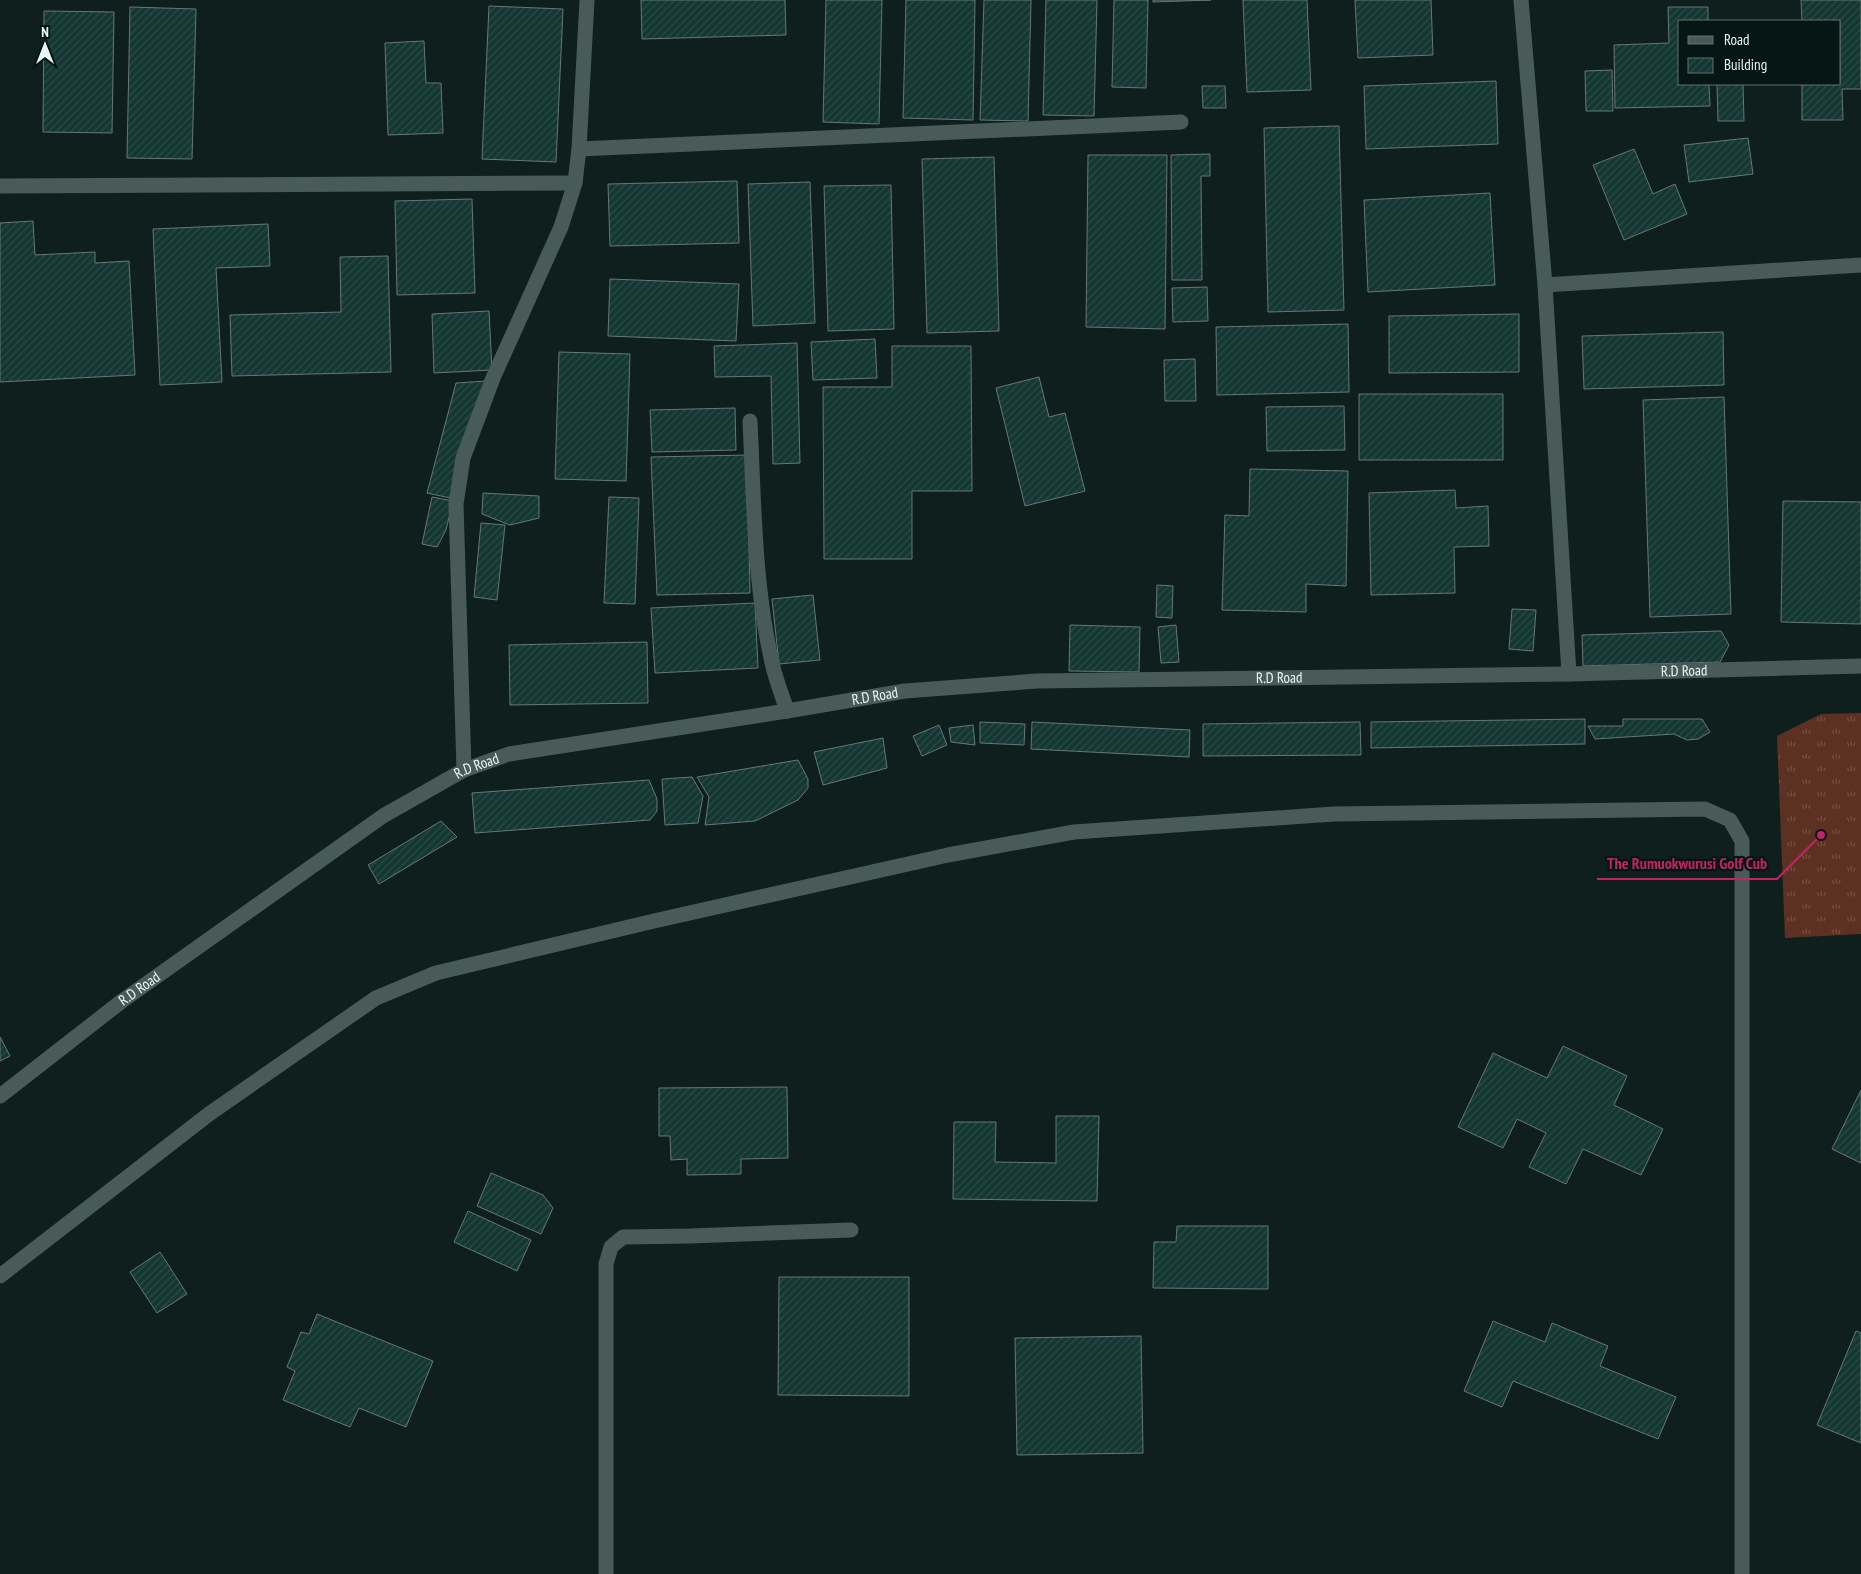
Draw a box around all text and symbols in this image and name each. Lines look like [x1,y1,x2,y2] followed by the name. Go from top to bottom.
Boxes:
[20,20,70,70] north arrow
[1678,20,1841,85] legend
[41,23,49,41] text: N
[1724,30,1750,49] text: Road
[1724,55,1767,74] text: Building
[1661,660,1708,680] street label: R.D Road
[1256,668,1303,687] street label: R.D Road
[850,682,899,709] street label: R.D Road
[450,748,501,783] street label: R.D Road
[1597,848,1777,879] callout: The Rumuokwurusi Golf Cub
[1607,853,1767,873] text: The Rumuokwurusi Golf Cub
[115,967,164,1009] street label: R.D Road

